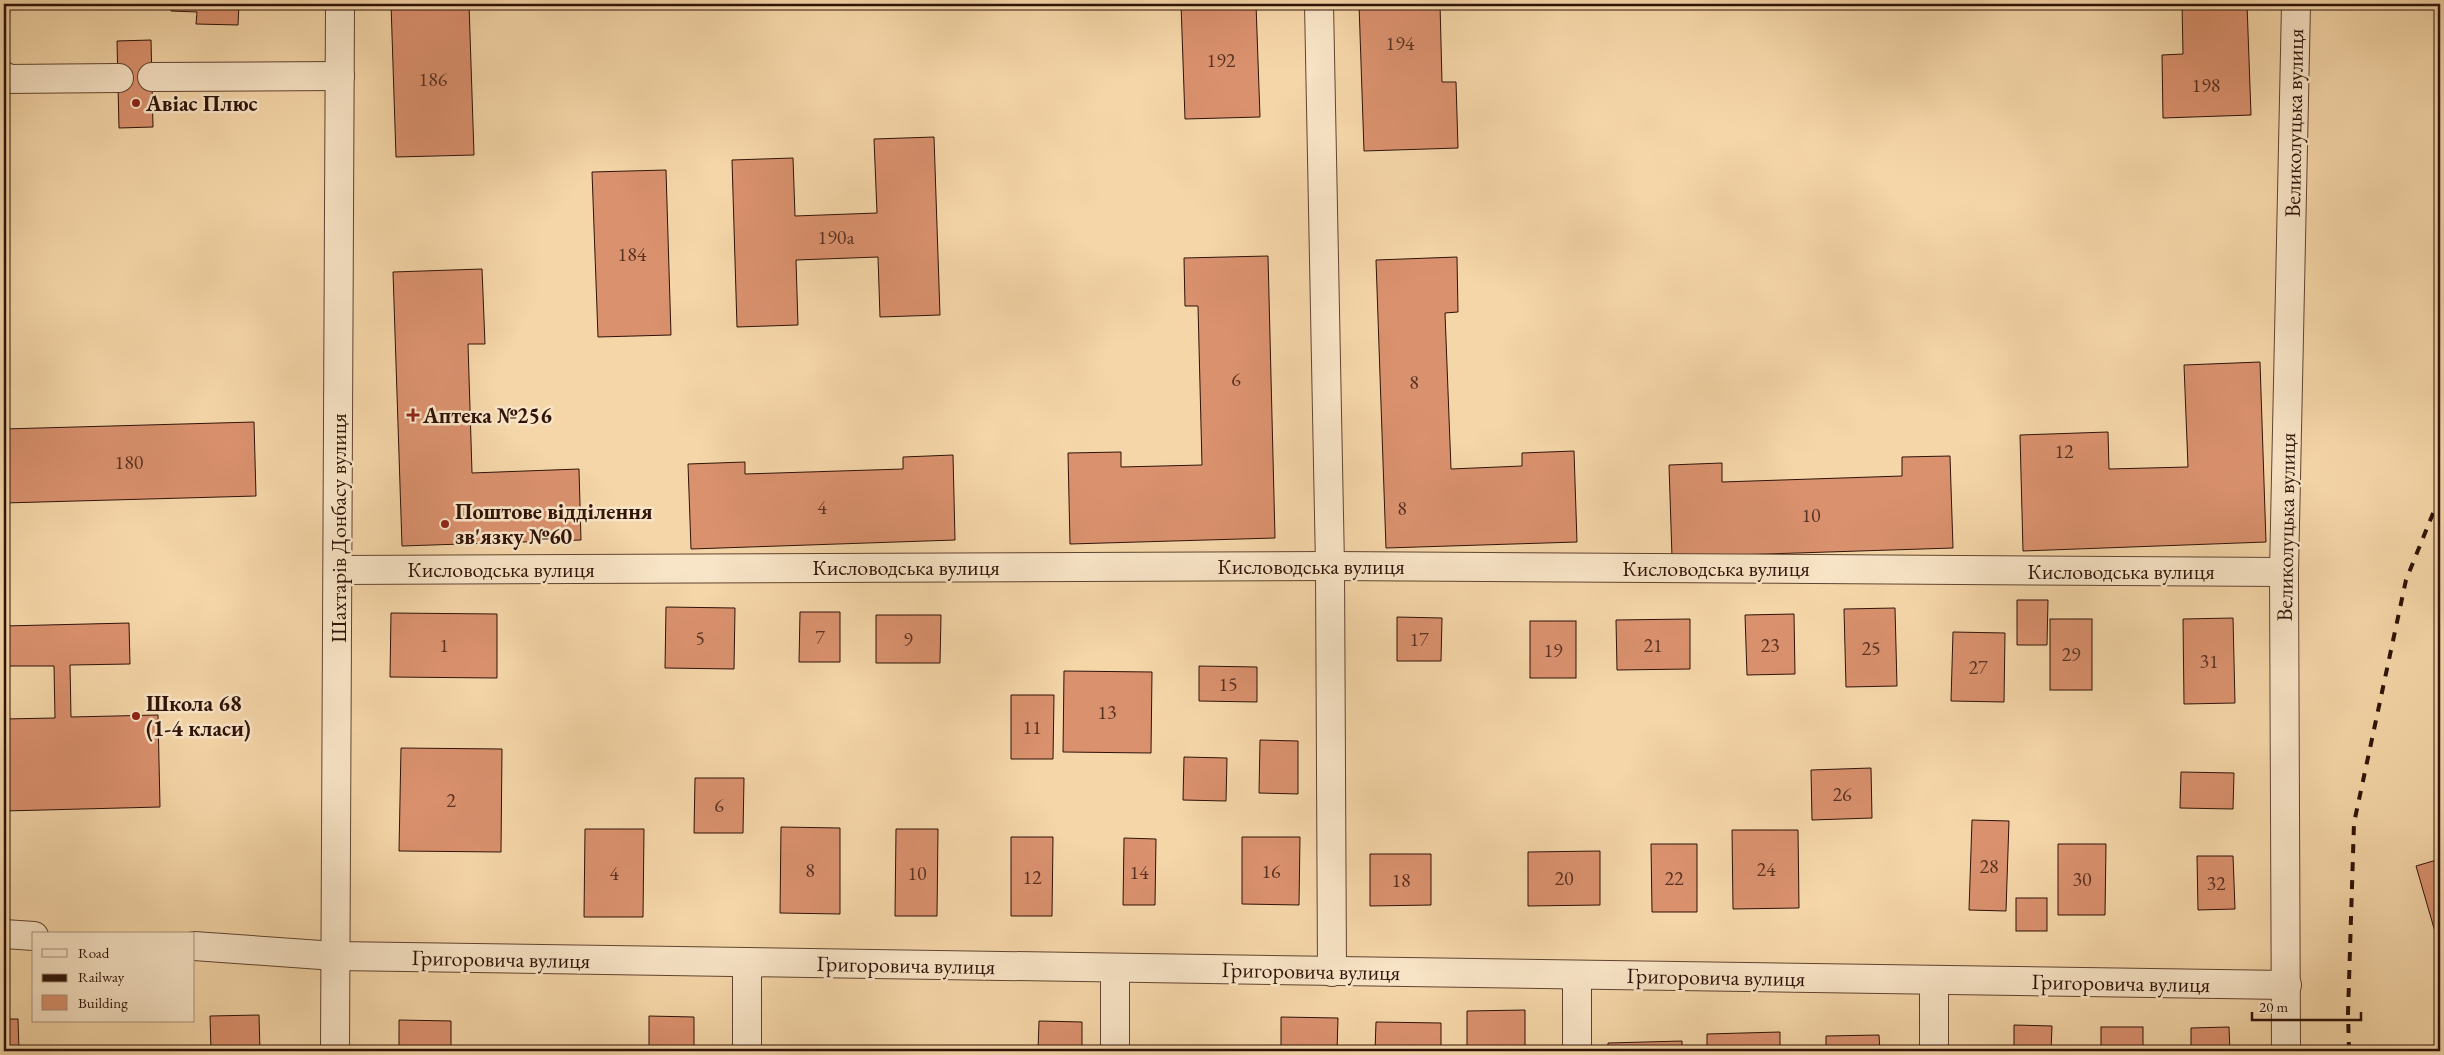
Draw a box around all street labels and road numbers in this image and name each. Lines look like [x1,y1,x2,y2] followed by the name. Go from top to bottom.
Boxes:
[2278,28,2310,218] street label: Великолуцька вулиця
[324,413,353,643] street label: Шахтарів Донбасу вулиця
[2270,432,2302,622] street label: Великолуцька вулиця
[1217,552,1405,581] street label: Кисловодська вулиця
[812,553,1000,582] street label: Кисловодська вулиця
[1622,554,1810,583] street label: Кисловодська вулиця
[407,555,595,584] street label: Кисловодська вулиця
[2027,557,2215,586] street label: Кисловодська вулиця
[411,943,591,975] street label: Григоровича вулиця
[816,949,996,981] street label: Григоровича вулиця
[1221,955,1401,987] street label: Григоровича вулиця
[1626,961,1806,993] street label: Григоровича вулиця
[2031,967,2211,999] street label: Григоровича вулиця

